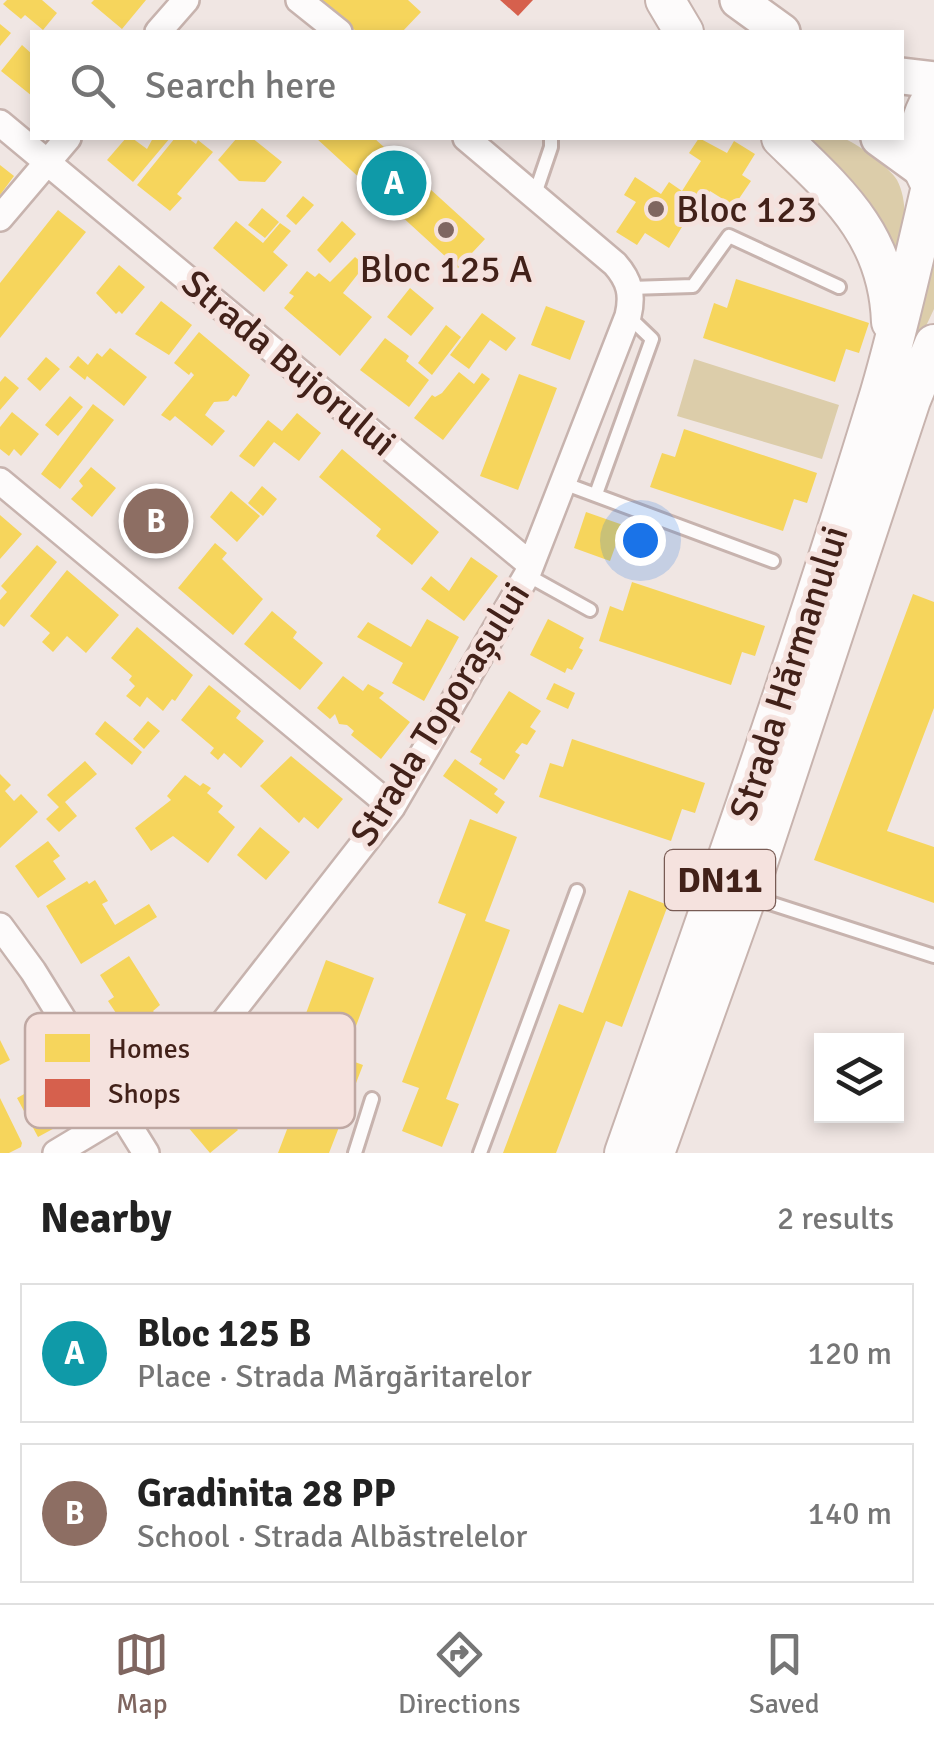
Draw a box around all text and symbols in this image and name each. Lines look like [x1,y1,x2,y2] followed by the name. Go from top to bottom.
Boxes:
[30,30,904,140] search box
[65,58,120,113] icon: search
[145,62,337,109] text: Search here
[362,146,426,220] pin: A
[676,186,817,233] place label: Bloc 123
[645,198,667,220] marker: Bloc 123
[435,219,457,241] marker: Bloc 125 A
[360,246,532,293] place label: Bloc 125 A
[172,260,406,466] street label: Strada Bujorului
[124,484,188,558] pin: B
[615,515,666,566] your location
[719,520,859,826] street label: Strada Hărmanului
[340,573,540,855] street label: Strada Toporașului
[665,850,775,910] road number: DN11
[25,1013,355,1128] legend
[108,1032,190,1066] text: Homes
[814,1033,904,1123] map controls
[814,1033,904,1123] button: layers
[108,1077,180,1111] text: Shops
[40,1193,172,1244] text: Nearby
[777,1199,894,1238] text: 2 results
[137,1310,311,1357] text: Bloc 125 B
[64,1334,85,1373] text: A
[808,1334,892,1373] text: 120 m
[137,1357,532,1396] text: Place · Strada Mărgăritarelor
[137,1470,396,1517] text: Gradinita 28 PP
[65,1494,84,1533] text: B
[808,1494,892,1533] text: 140 m
[137,1517,527,1556] text: School · Strada Albăstrelelor
[114,1627,169,1721] tab: Map
[398,1627,520,1721] tab: Directions
[749,1627,820,1721] tab: Saved

